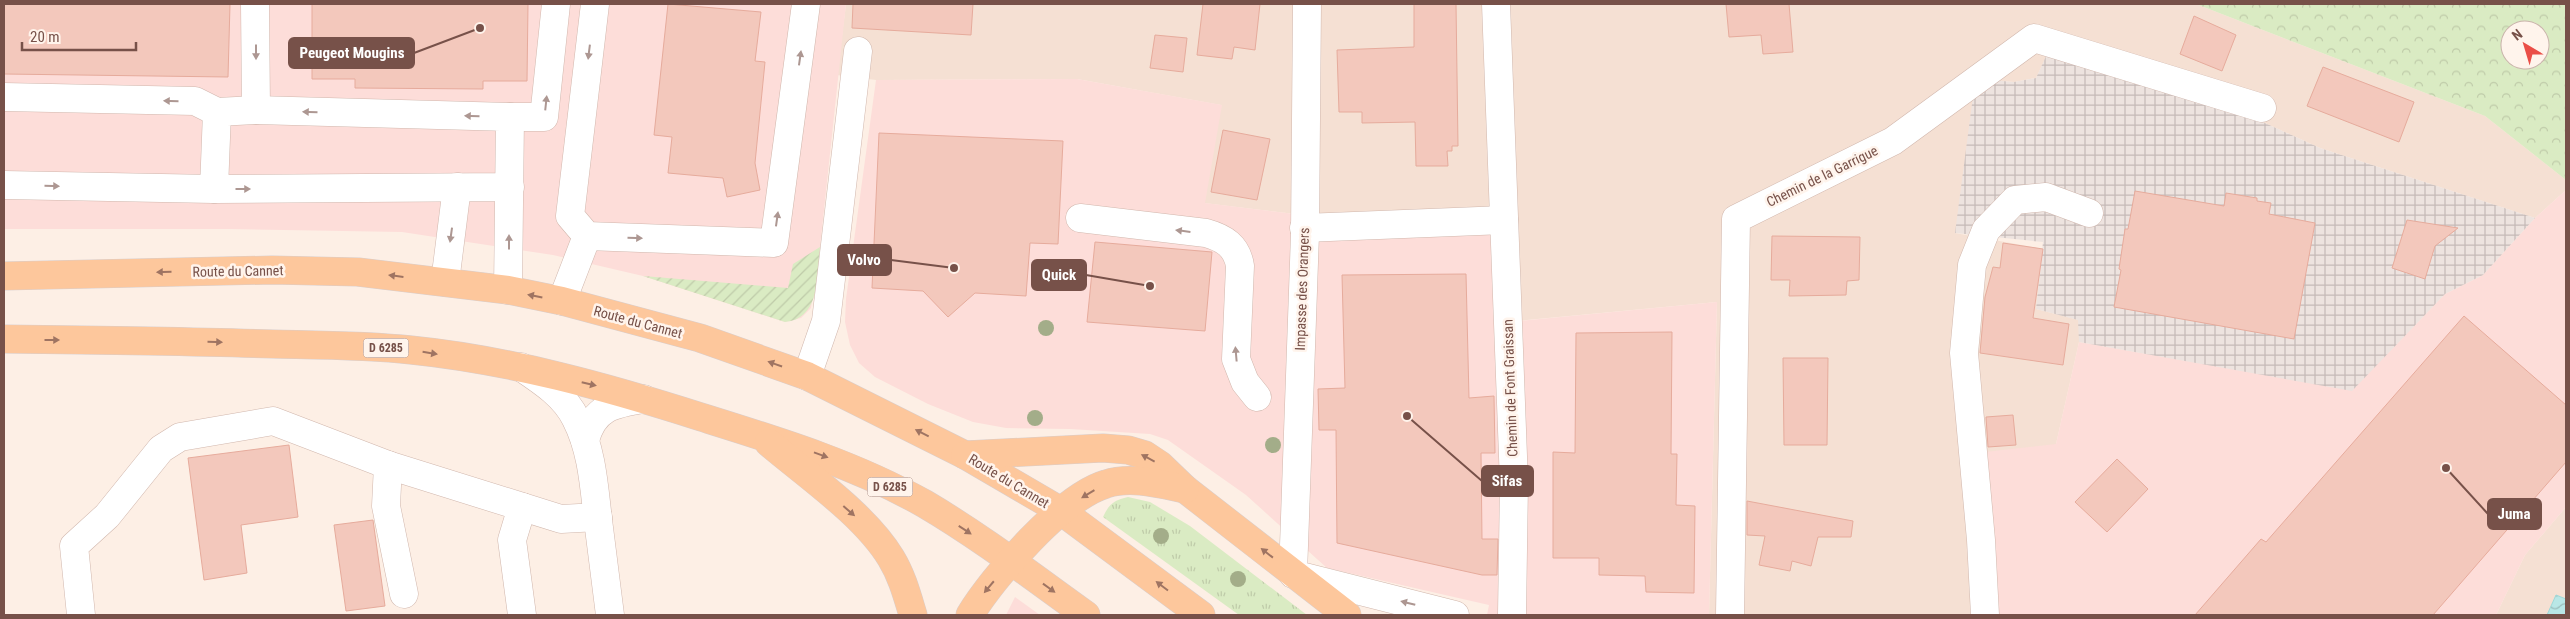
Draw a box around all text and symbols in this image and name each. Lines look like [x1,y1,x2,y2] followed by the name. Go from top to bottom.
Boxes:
[22,20,136,52] scale bar
[2500,20,2550,70] north arrow
[2509,26,2525,44] text: N
[30,28,60,46] text: 20 m
[289,38,414,68] callout: Peugeot Mougins
[300,44,405,62] text: Peugeot Mougins
[585,44,593,60] one-way arrow
[252,45,260,61] one-way arrow
[796,50,804,66] one-way arrow
[542,94,550,110] one-way arrow
[163,96,179,104] one-way arrow
[301,107,317,115] one-way arrow
[464,112,480,120] one-way arrow
[1764,142,1881,210] street label: Chemin de la Garrigue
[45,182,61,190] one-way arrow
[235,185,251,193] one-way arrow
[773,211,781,227] one-way arrow
[447,227,455,243] one-way arrow
[1175,227,1191,235] one-way arrow
[1292,227,1312,351] street label: Impasse des Orangers
[505,233,513,249] one-way arrow
[628,234,644,242] one-way arrow
[838,245,891,275] callout: Volvo
[847,251,881,269] text: Volvo
[1032,260,1086,290] callout: Quick
[192,262,284,280] street label: Route du Cannet
[1042,266,1077,284] text: Quick
[156,269,172,277] one-way arrow
[388,272,404,280] one-way arrow
[526,291,542,299] one-way arrow
[592,302,684,342] street label: Route du Cannet
[1500,319,1520,457] street label: Chemin de Font Graissan
[45,336,61,344] one-way arrow
[207,338,223,346] one-way arrow
[364,338,408,358] road number: D 6285
[1232,346,1240,362] one-way arrow
[422,349,438,357] one-way arrow
[767,359,782,367] one-way arrow
[581,380,596,388] one-way arrow
[915,429,929,437] one-way arrow
[966,451,1052,511] street label: Route du Cannet
[814,452,829,459] one-way arrow
[1140,454,1155,462] one-way arrow
[1482,466,1533,496] callout: Sifas
[1492,472,1523,490] text: Sifas
[868,478,912,497] road number: D 6285
[1081,489,1094,498] one-way arrow
[2488,499,2541,529] callout: Juma
[2498,505,2530,523] text: Juma
[842,506,855,517] one-way arrow
[958,526,972,535] one-way arrow
[1261,548,1274,559] one-way arrow
[984,580,995,593] one-way arrow
[1155,581,1169,591] one-way arrow
[1042,583,1056,593] one-way arrow
[1400,599,1415,607] one-way arrow

